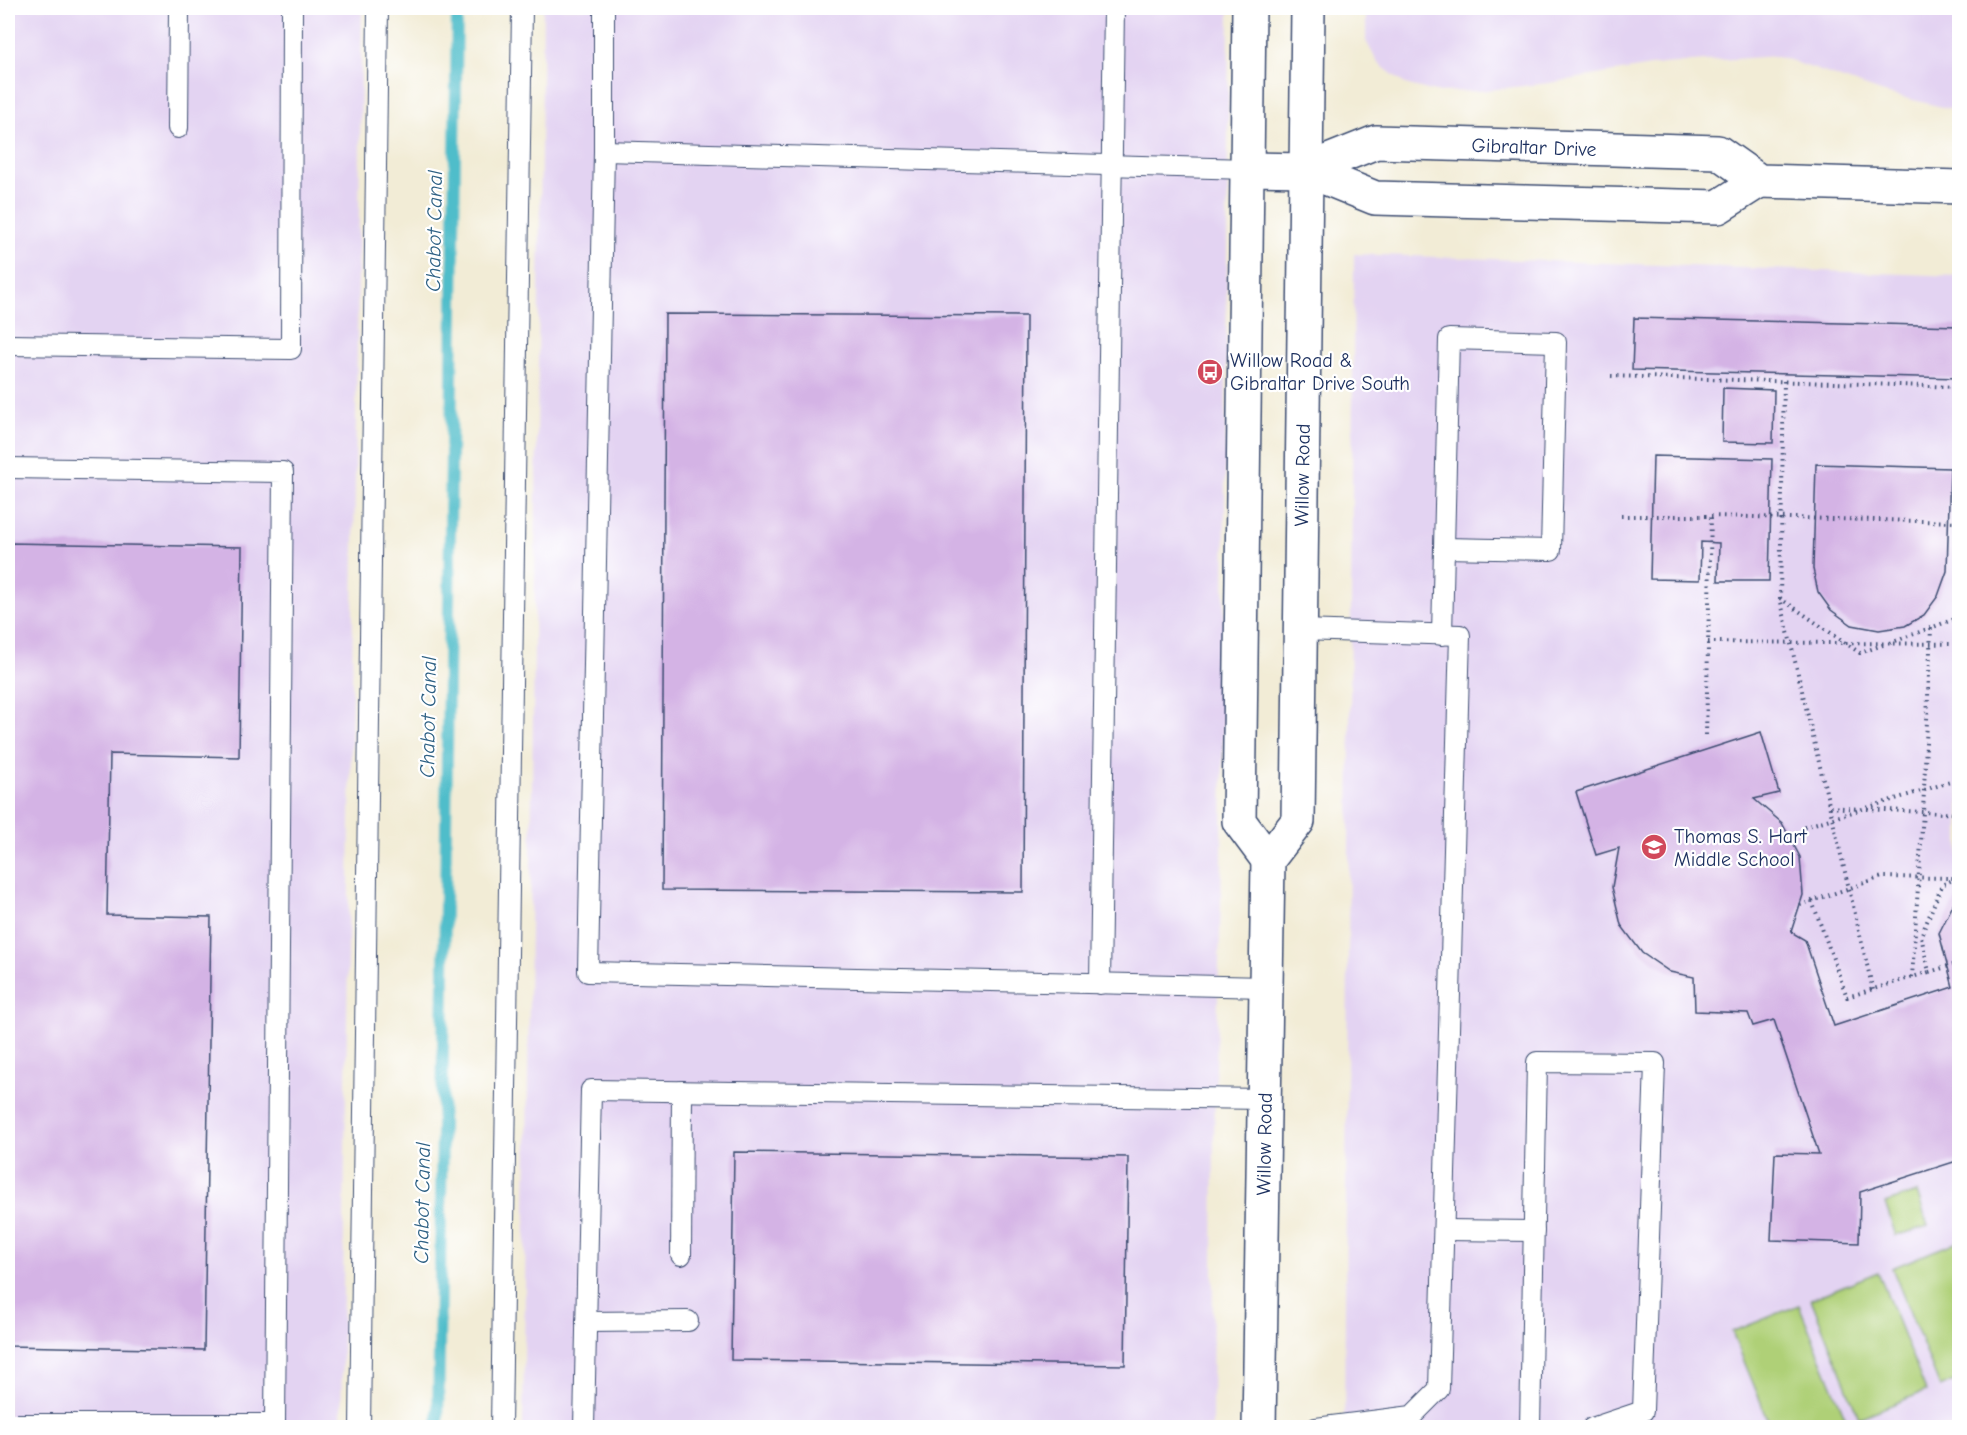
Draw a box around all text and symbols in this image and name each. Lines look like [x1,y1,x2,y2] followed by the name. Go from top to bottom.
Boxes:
[1471,134,1597,161] street label: Gibraltar Drive
[421,170,447,292] water label: Chabot Canal
[1230,349,1410,395] place label: Willow Road & Gibraltar Drive South
[1195,357,1225,387] bus stop icon: Willow Road & Gibraltar Drive South
[1290,423,1315,527] street label: Willow Road
[415,656,441,778] water label: Chabot Canal
[1674,825,1808,871] place label: Thomas S. Hart Middle School
[1639,832,1669,862] school or university icon: Thomas S. Hart Middle School
[1252,1092,1277,1196] street label: Willow Road
[409,1142,435,1264] water label: Chabot Canal

